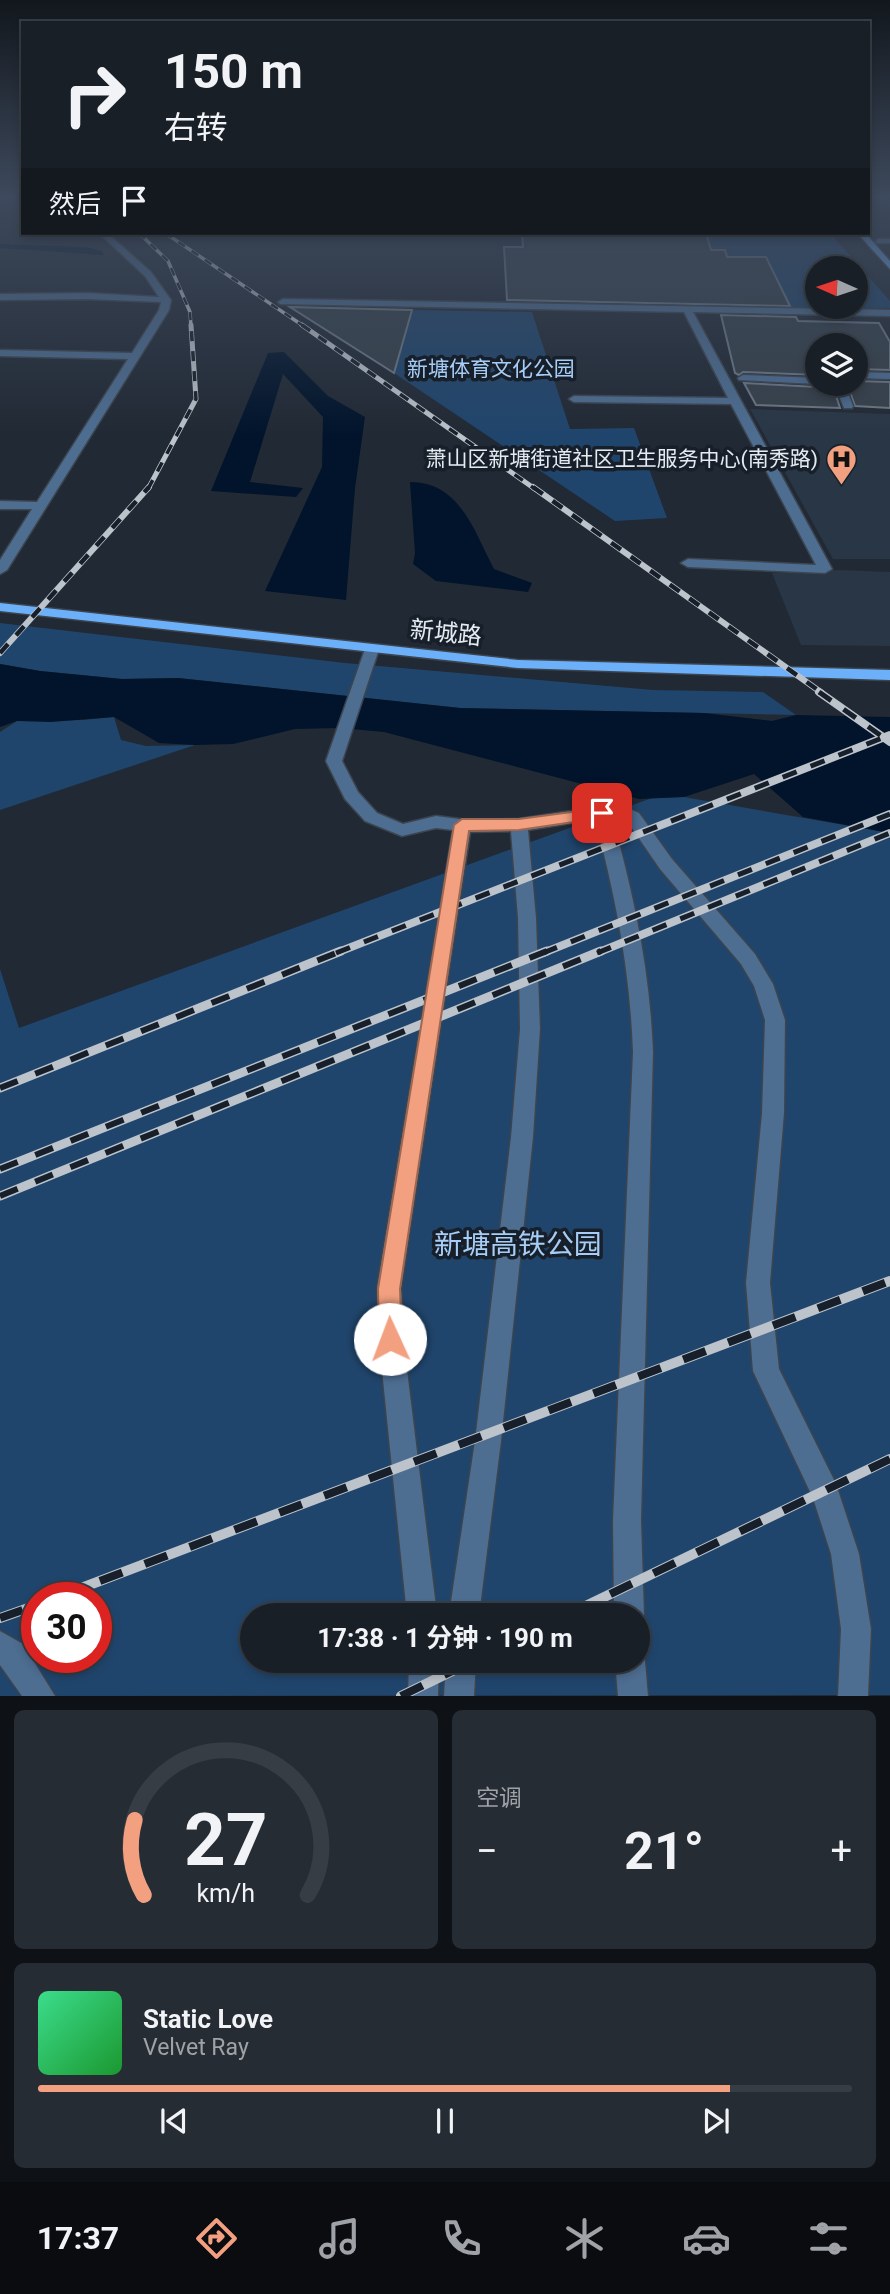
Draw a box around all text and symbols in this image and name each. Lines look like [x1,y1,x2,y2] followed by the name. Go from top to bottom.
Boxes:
[164,43,303,100] text: 150 m
[49,49,140,140] icon: right
[164,109,228,147] text: 右转
[115,182,153,220] icon: arrive
[49,189,101,219] text: 然后
[805,256,868,318] north arrow
[805,256,868,396] map controls
[805,333,868,396] button: layers
[407,357,575,381] park label: 新塘体育文化公园
[824,442,858,486] hospital icon: 萧山区新塘街道社区卫生服务中心(南秀路)
[426,447,818,471] place label: 萧山区新塘街道社区卫生服务中心(南秀路)
[409,615,483,651] street label: 新城路
[572,783,632,843] pin
[583,794,621,832] icon: arrive
[434,1228,602,1261] park label: 新塘高铁公园
[353,1302,427,1376] position arrow
[21,1582,112,1673] speed limit sign: 30
[317,1623,573,1653] text: 17:38 · 1 分钟 · 190 m
[476,1785,522,1812] text: 空调
[184,1798,268,1884] text: 27
[624,1821,704,1882] text: 21°
[476,1829,498,1873] text: −
[830,1829,852,1873] text: +
[197,1879,255,1908] text: km/h
[143,2004,273,2034] text: Static Love
[143,2034,249,2061] text: Velvet Ray
[155,2102,193,2140] icon: previous
[426,2102,464,2140] icon: pause
[697,2102,735,2140] icon: next
[192,2214,241,2263] icon: directions
[315,2214,364,2263] icon: music
[437,2214,486,2263] icon: phone
[560,2214,609,2263] icon: climate
[682,2214,731,2263] icon: car
[804,2214,853,2263] icon: filters
[37,2219,119,2257] text: 17:37

